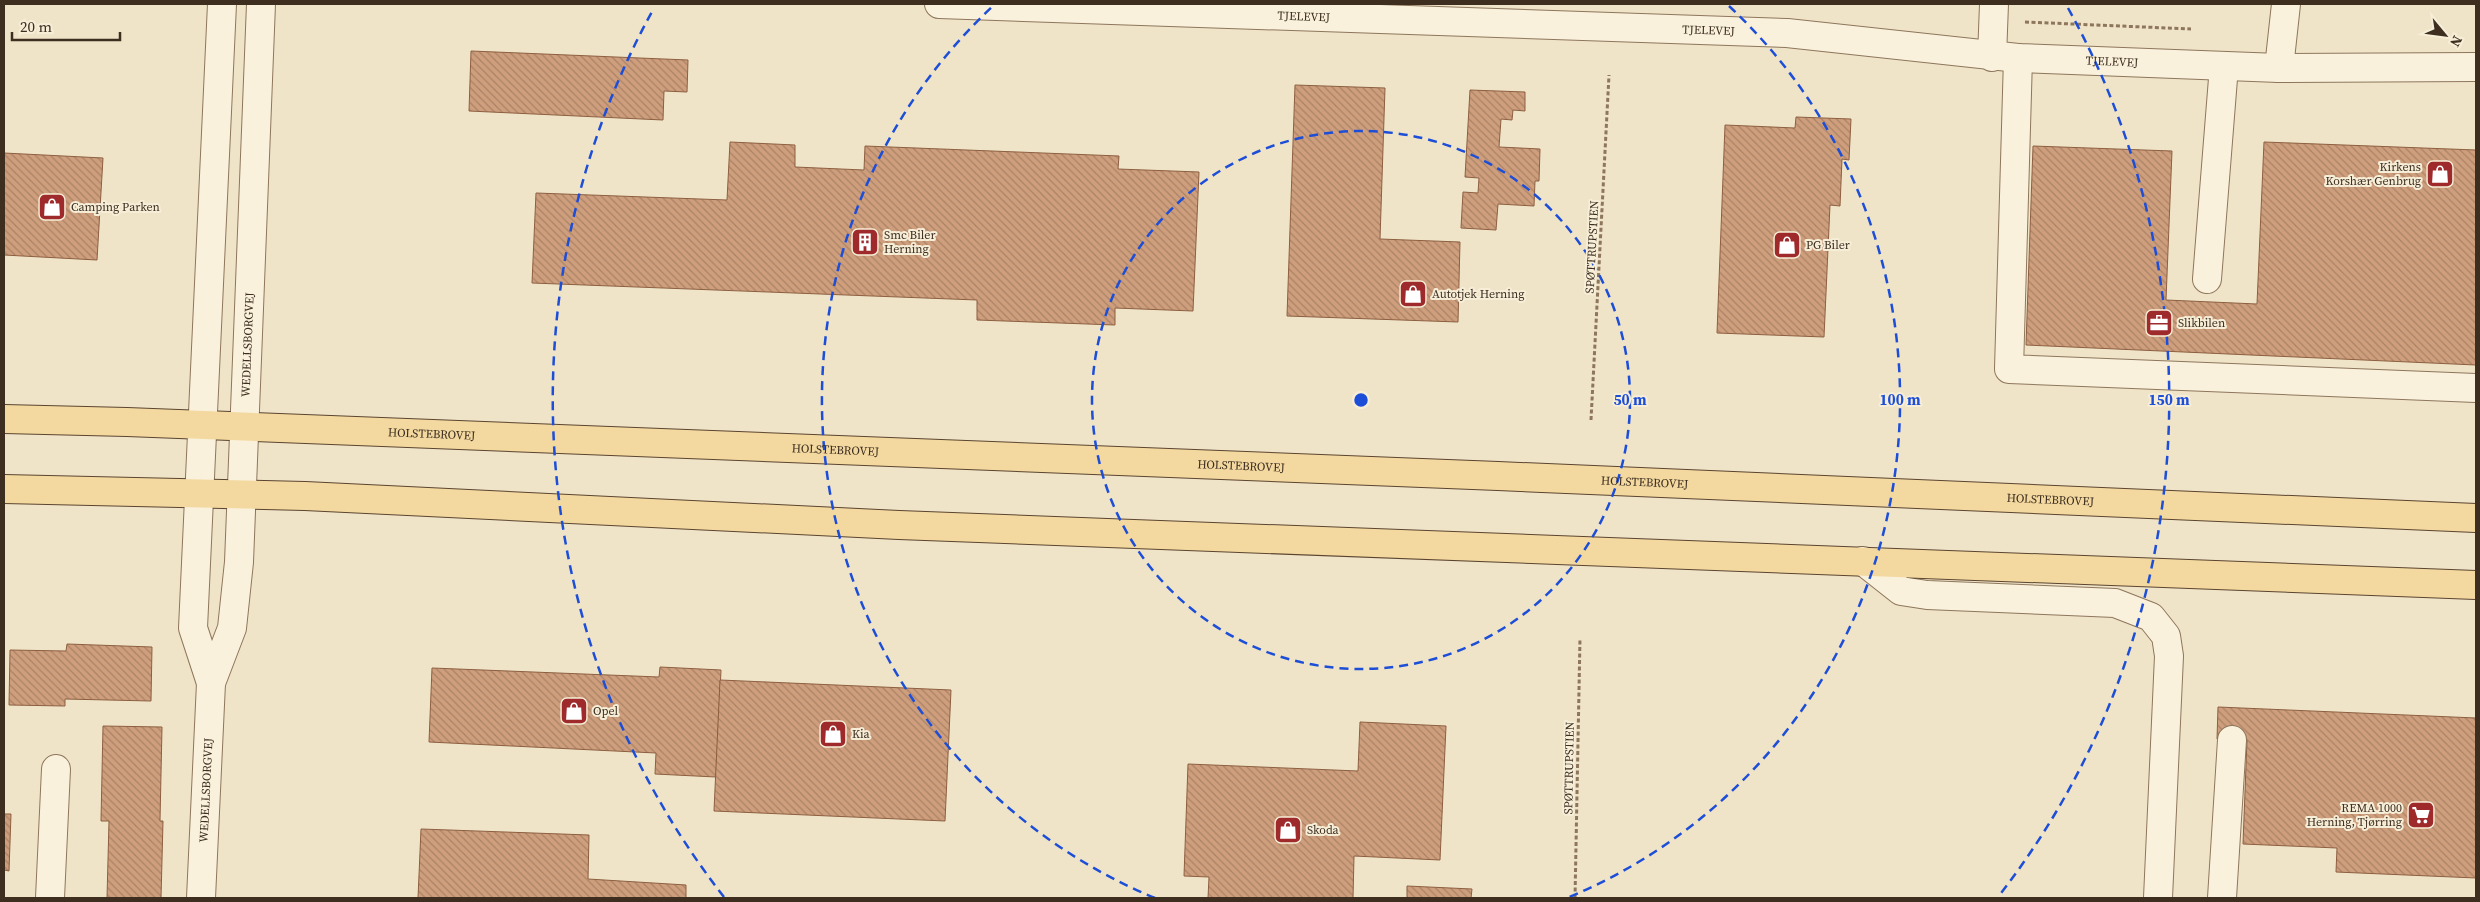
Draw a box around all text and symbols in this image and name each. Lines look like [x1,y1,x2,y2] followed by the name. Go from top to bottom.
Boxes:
[1277,8,1331,25] street label: TJELEVEJ
[12,10,120,42] scale bar
[2420,10,2470,60] north arrow
[20,16,52,37] text: 20 m
[1682,21,1736,39] street label: TJELEVEJ
[2445,32,2468,51] text: N
[2085,53,2139,71] street label: TJELEVEJ
[2325,159,2421,189] place label: Kirkens Korshær Genbrug
[2425,159,2455,189] shop icon: Kirkens Korshær Genbrug
[37,192,67,222] shop icon: Camping Parken
[71,199,160,215] place label: Camping Parken
[1582,200,1602,294] street label: SPØTTRUPSTIEN
[850,227,880,257] building icon: Smc Biler Herning
[884,227,936,257] place label: Smc Biler Herning
[1772,230,1802,260] shop icon: PG Biler
[1806,237,1850,253] place label: PG Biler
[1398,279,1428,309] shop icon: Autotjek Herning
[1432,286,1524,302] place label: Autotjek Herning
[238,291,258,397] street label: WEDELLSBORGVEJ
[2144,308,2174,338] office icon: Slikbilen
[2178,315,2225,331] place label: Slikbilen
[1613,389,1647,410] text: 50 m
[1879,389,1921,410] text: 100 m
[2148,389,2190,410] text: 150 m
[1352,391,1370,409] centre of rings
[388,424,476,444] street label: HOLSTEBROVEJ
[791,440,880,460] street label: HOLSTEBROVEJ
[1197,456,1286,476] street label: HOLSTEBROVEJ
[1601,472,1689,492] street label: HOLSTEBROVEJ
[2006,490,2095,510] street label: HOLSTEBROVEJ
[559,696,589,726] shop icon: Opel
[593,703,618,719] place label: Opel
[818,719,848,749] shop icon: Kia
[1560,721,1578,815] street label: SPØTTRUPSTIEN
[852,726,871,742] place label: Kia
[196,737,216,843] street label: WEDELLSBORGVEJ
[2307,800,2402,830] place label: REMA 1000 Herning, Tjørring
[2406,800,2436,830] supermarket icon: REMA 1000 Herning, Tjørring
[1273,815,1303,845] shop icon: Skoda
[1307,822,1340,838] place label: Skoda

